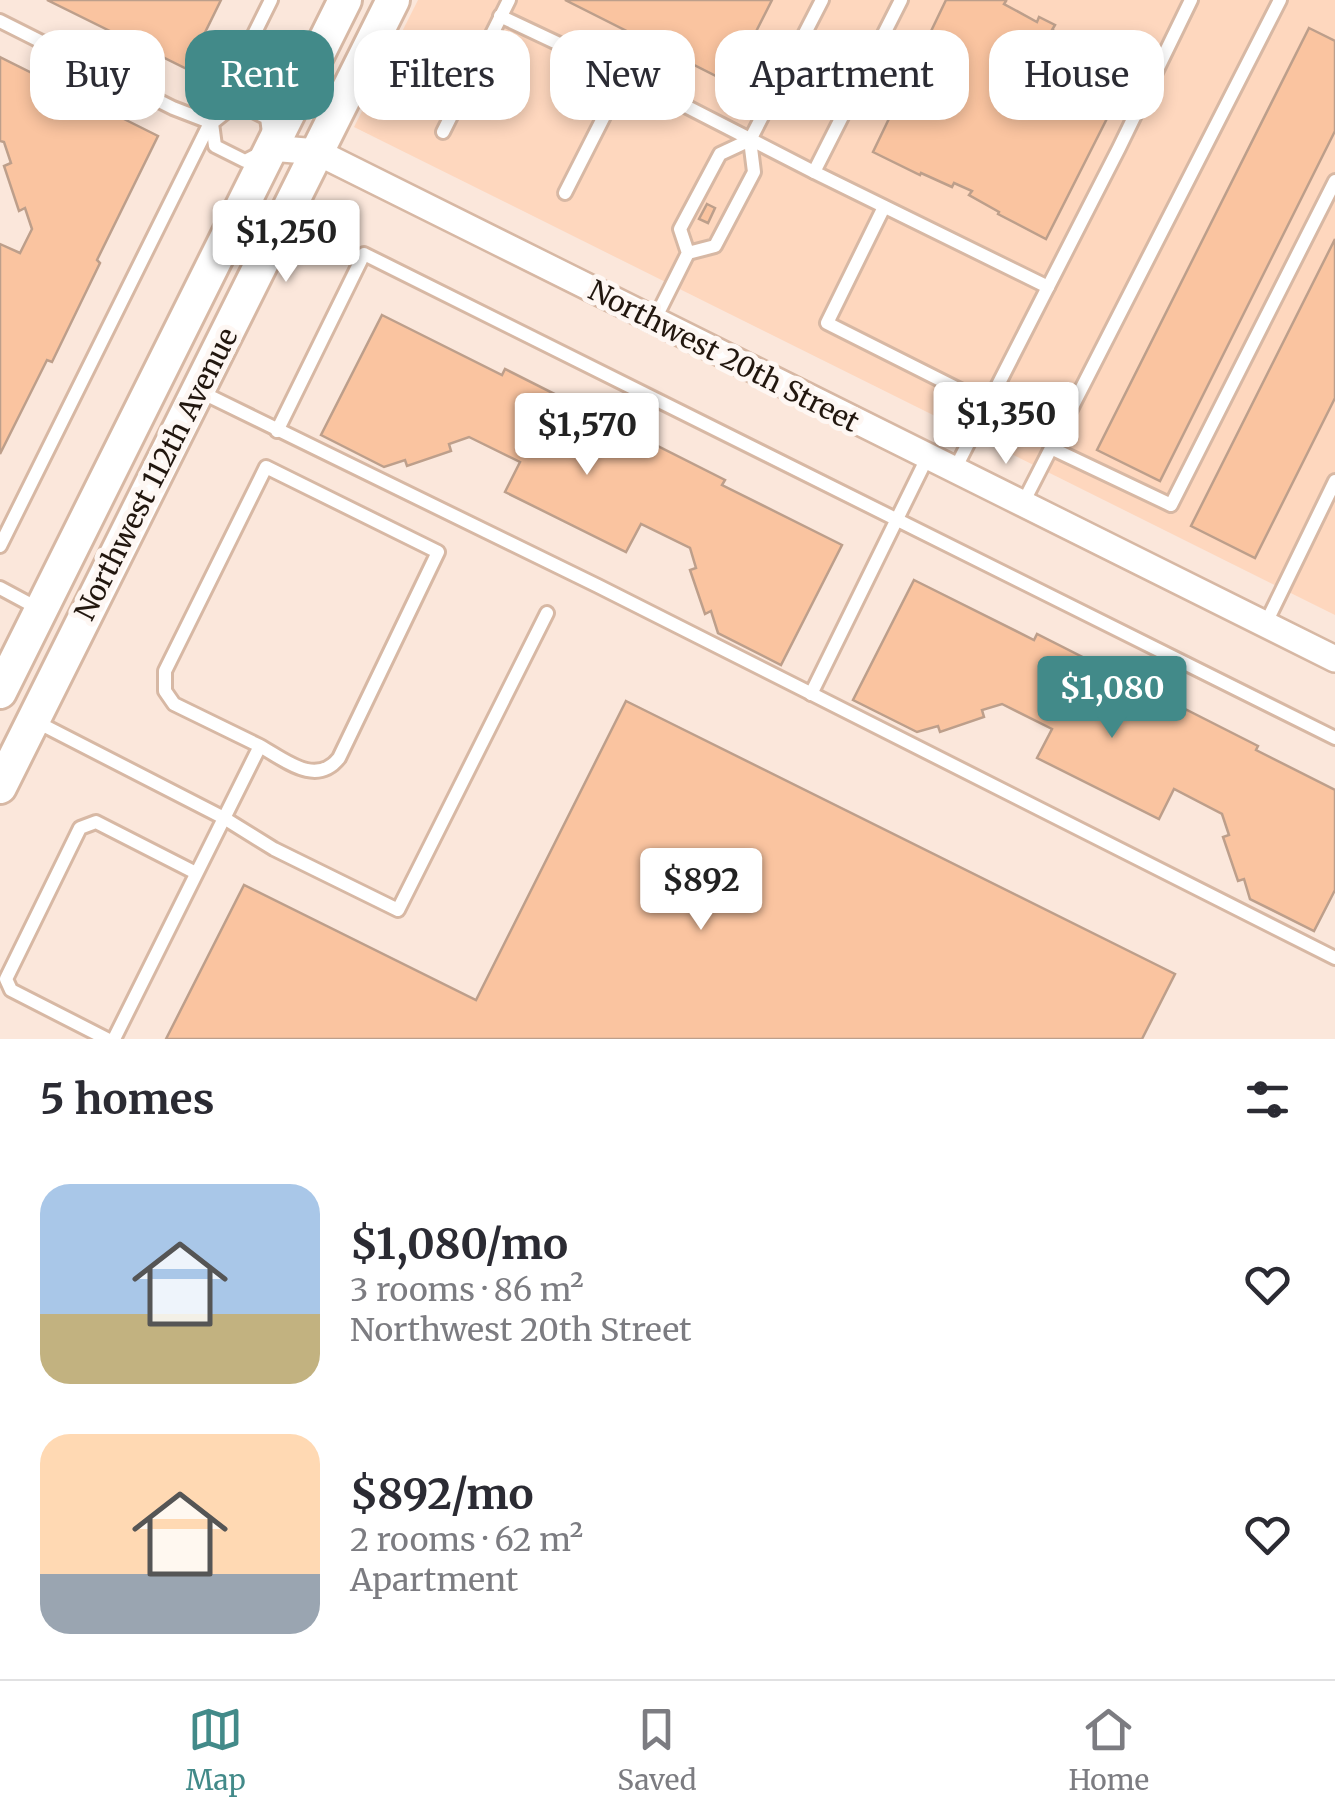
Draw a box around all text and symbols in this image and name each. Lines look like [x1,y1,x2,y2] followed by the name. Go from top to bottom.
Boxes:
[30,30,165,120] chip: Buy
[185,30,334,120] chip: Rent
[354,30,530,120] chip: Filters
[550,30,695,120] chip: New
[715,30,969,120] chip: Apartment
[989,30,1164,120] chip: House
[205,200,367,285] pin: $1,250
[235,212,337,252] text: $1,250
[583,272,865,440] street label: Northwest 20th Street
[67,322,245,626] street label: Northwest 112th Avenue
[925,382,1087,467] pin: $1,350
[506,393,668,478] pin: $1,570
[956,394,1056,434] text: $1,350
[537,405,637,445] text: $1,570
[1031,656,1193,741] pin: $1,080
[1059,668,1165,708] text: $1,080
[642,848,760,933] pin: $892
[662,860,740,900] text: $892
[1240,1072,1295,1127] icon: filters
[40,1073,214,1125] text: 5 homes
[350,1218,568,1270] text: $1,080/mo
[120,1224,240,1344] icon: home
[1240,1257,1295,1312] icon: heart
[350,1270,584,1310] text: 3 rooms · 86 m²
[350,1310,692,1350] text: Northwest 20th Street
[350,1468,534,1520] text: $892/mo
[120,1474,240,1594] icon: home
[1240,1507,1295,1562] icon: heart
[350,1520,583,1560] text: 2 rooms · 62 m²
[350,1560,518,1600] text: Apartment
[186,1702,246,1798] tab: Map
[617,1702,697,1798] tab: Saved
[1068,1702,1149,1798] tab: Home

